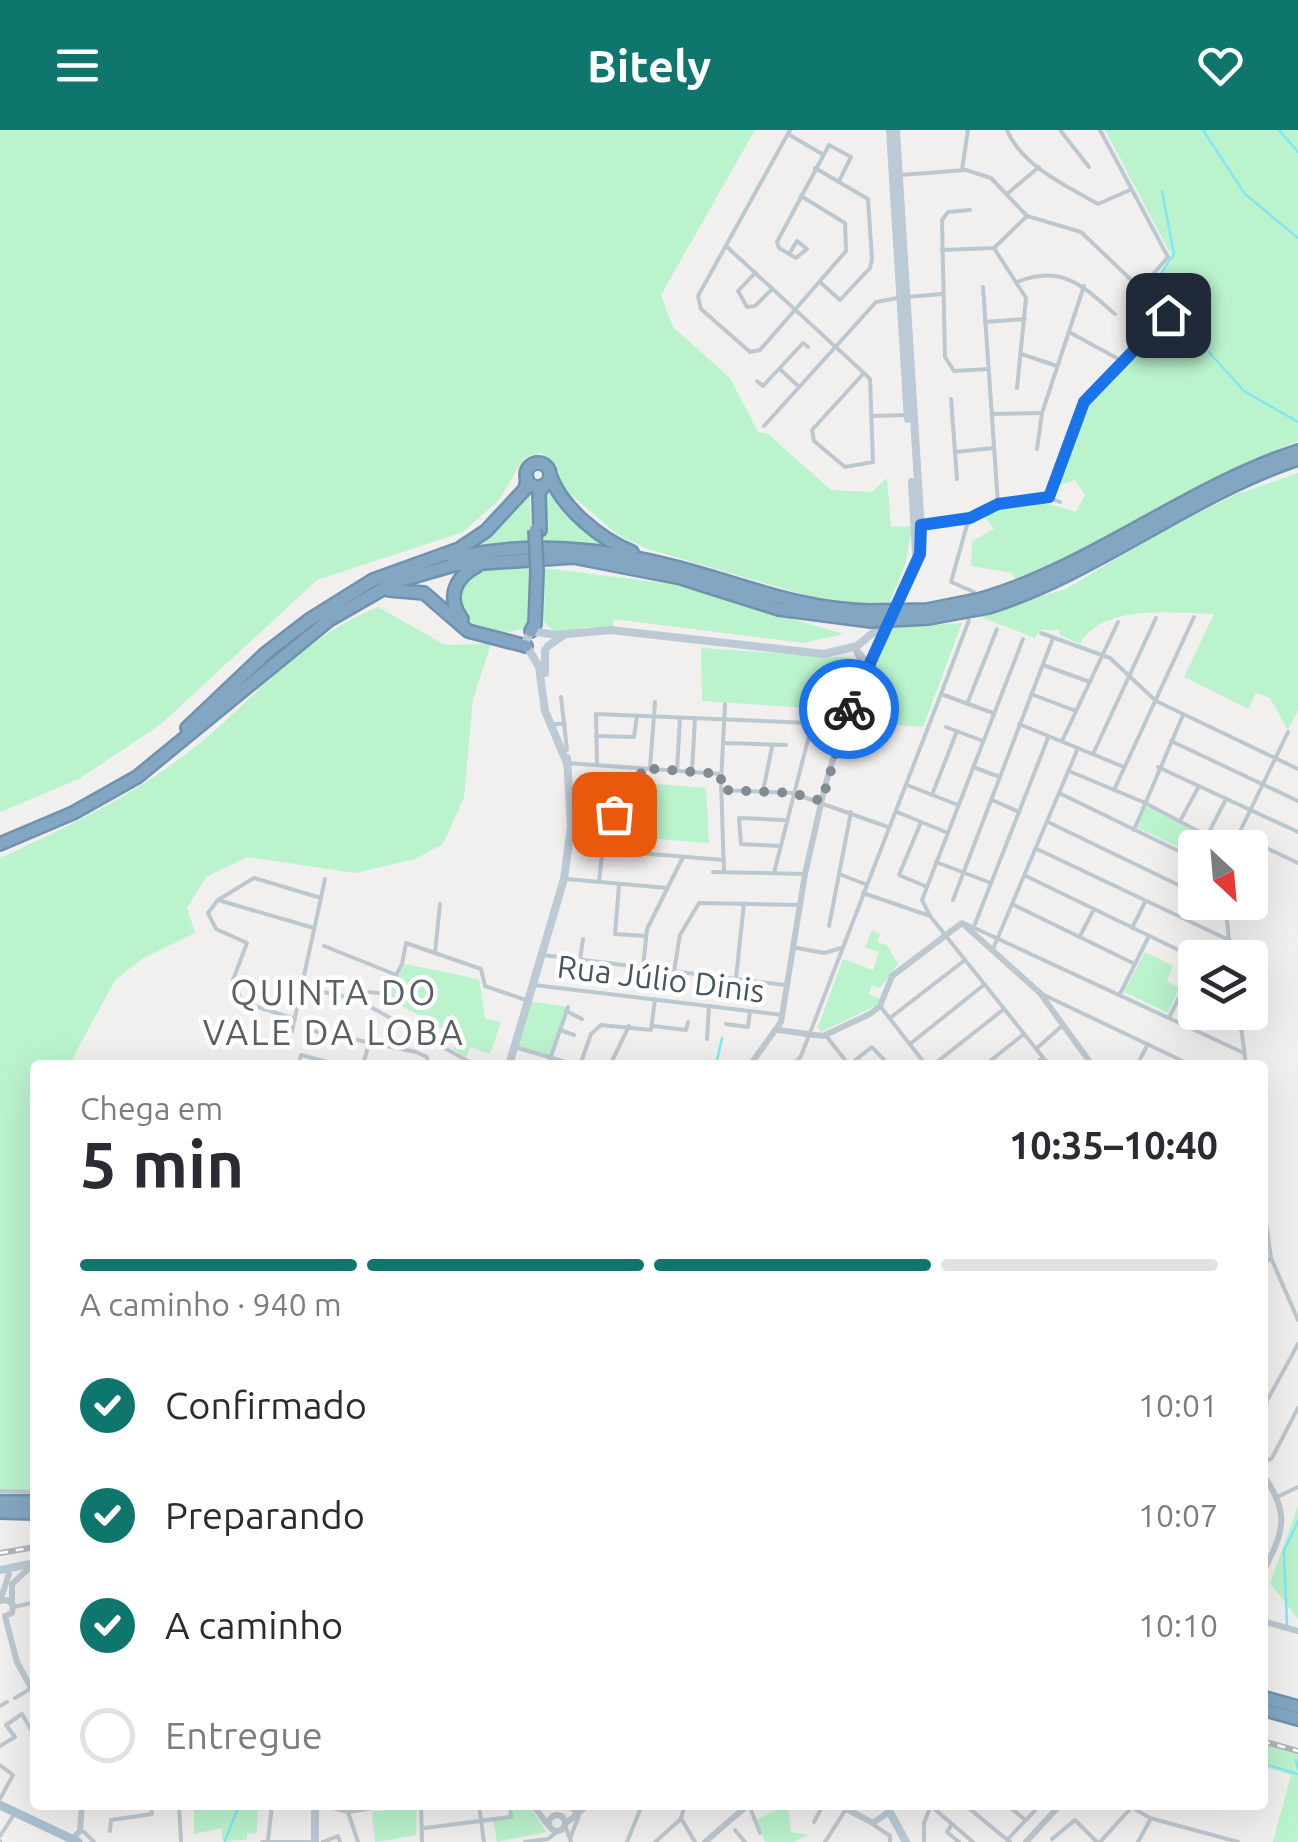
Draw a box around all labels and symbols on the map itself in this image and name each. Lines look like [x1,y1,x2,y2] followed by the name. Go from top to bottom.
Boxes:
[1126,273,1211,358] pin
[799,659,899,759] courier
[572,772,657,857] pin
[1178,830,1268,920] north arrow
[555,947,767,1009] street label: Rua Júlio Dinis
[203,972,465,1052] district label: QUINTA DO VALE DA LOBA

